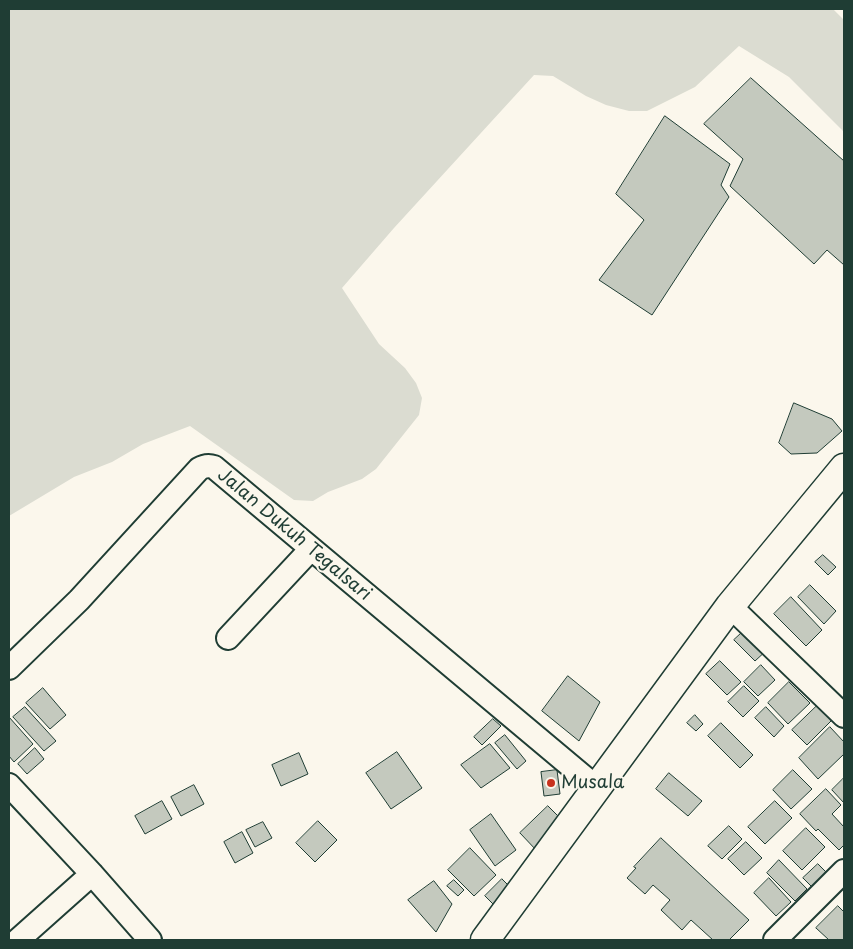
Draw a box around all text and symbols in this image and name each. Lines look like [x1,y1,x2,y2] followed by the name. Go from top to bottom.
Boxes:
[213,464,375,606] street label: Jalan Dukuh Tegalsari
[561,772,624,794] place label: Musala
[545,777,557,789] marker: Musala

